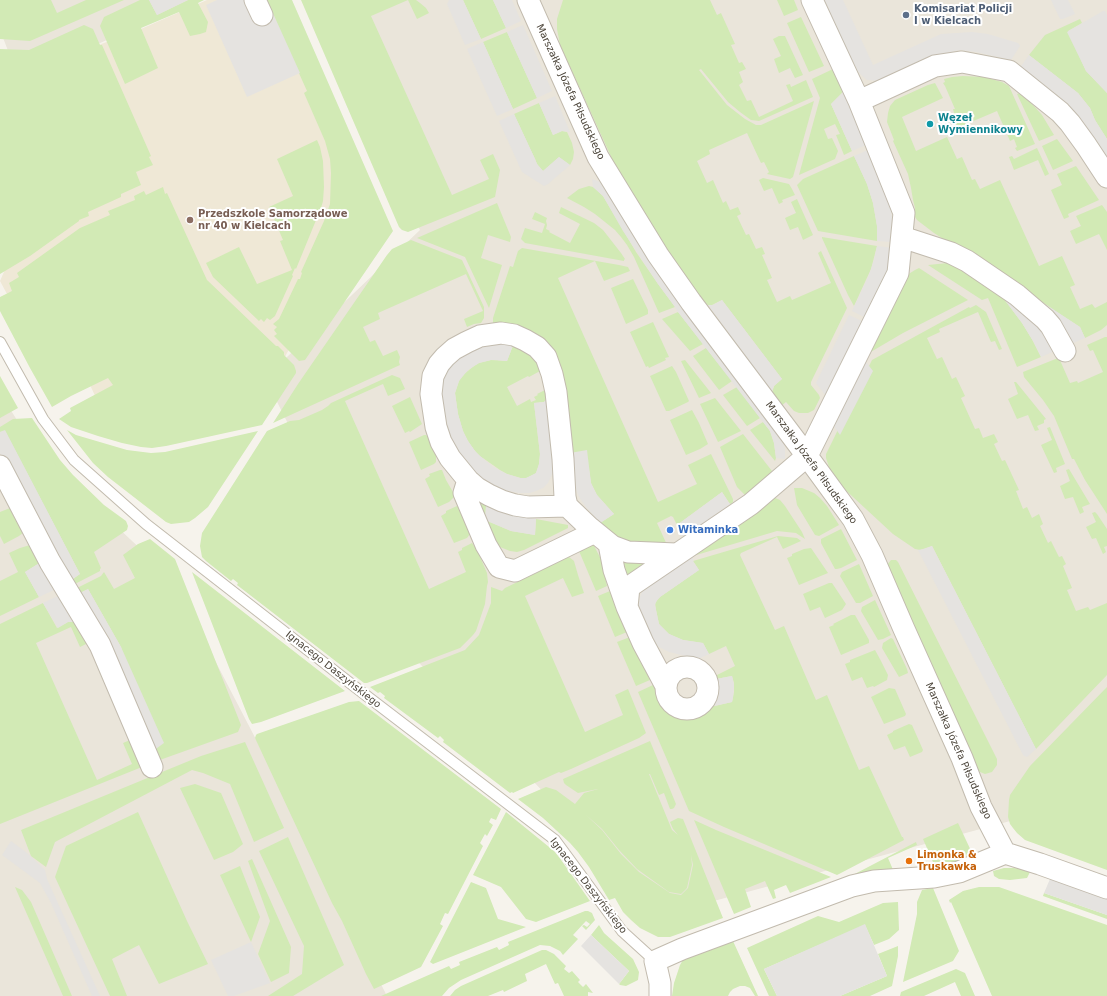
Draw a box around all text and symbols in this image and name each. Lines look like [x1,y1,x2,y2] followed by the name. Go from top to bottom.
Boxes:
[914,3,1012,26] place label: Komisariat Policji I w Kielcach
[901,10,911,20] marker: Komisariat Policji I w Kielcach
[533,22,607,162] street label: Marszałka Józefa Piłsudskiego
[938,112,1023,136] place label: Węzeł Wymiennikowy
[925,119,935,129] marker: Węzeł Wymiennikowy
[198,208,348,232] place label: Przedszkole Samorządowe nr 40 w Kielcach
[185,215,195,225] marker: Przedszkole Samorządowe nr 40 w Kielcach
[763,400,859,526] street label: Marszałka Józefa Piłsudskiego
[678,524,738,536] place label: Witaminka
[665,525,675,535] marker: Witaminka
[283,629,383,711] street label: Ignacego Daszyńskiego
[922,681,994,821] street label: Marszałka Józefa Piłsudskiego
[547,836,629,936] street label: Ignacego Daszyńskiego
[917,849,977,872] place label: Limonka & Truskawka
[904,856,914,866] marker: Limonka & Truskawka

